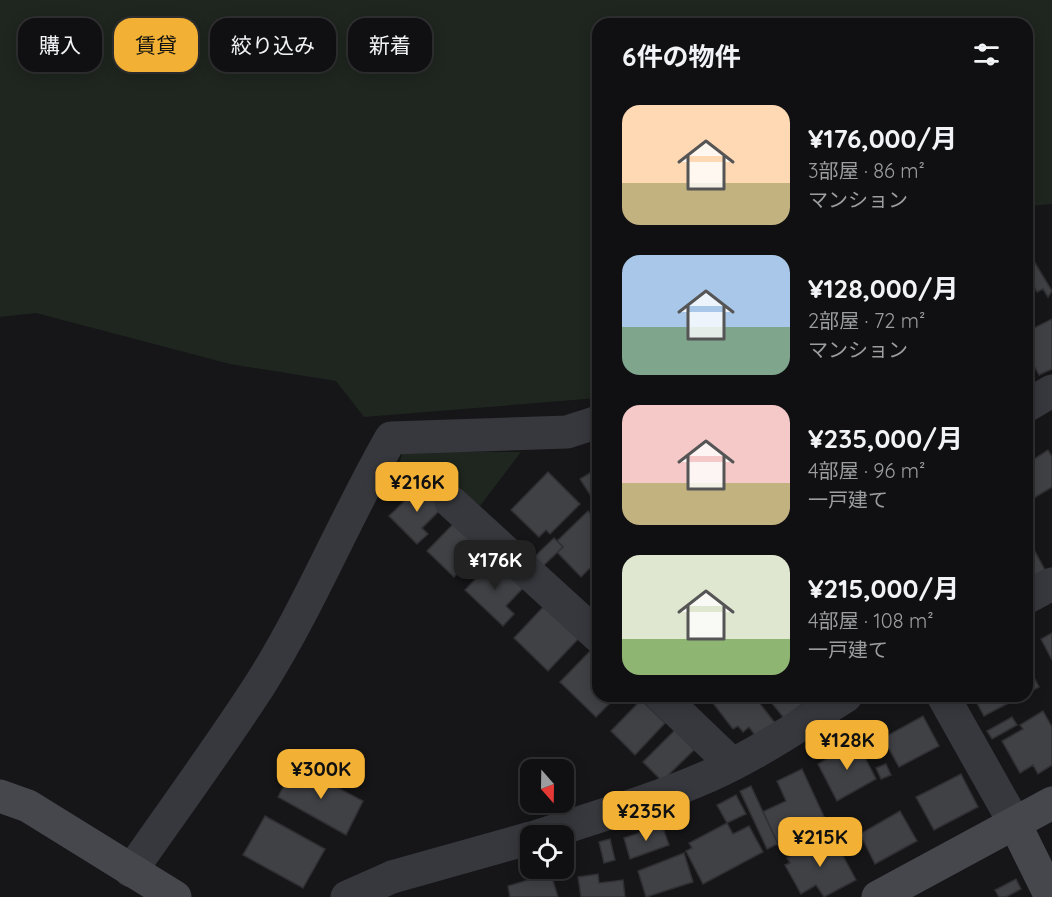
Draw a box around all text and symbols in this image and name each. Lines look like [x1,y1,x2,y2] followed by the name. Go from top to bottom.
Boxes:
[18,18,102,72] chip: 購入
[114,18,198,72] chip: 賃貸
[210,18,336,72] chip: 絞り込み
[348,18,432,72] chip: 新着
[970,38,1003,71] icon: filters
[622,40,740,73] text: 6件の物件
[808,122,957,155] text: ¥176,000/月
[670,129,742,201] icon: home
[808,158,925,183] text: 3部屋 · 86 m²
[808,187,908,212] text: マンション
[808,272,958,305] text: ¥128,000/月
[670,279,742,351] icon: home
[808,308,925,333] text: 2部屋 · 72 m²
[808,337,908,362] text: マンション
[808,422,963,455] text: ¥235,000/月
[670,429,742,501] icon: home
[808,458,925,483] text: 4部屋 · 96 m²
[375,462,459,513] pin: ¥216K
[389,469,445,494] text: ¥216K
[808,487,888,512] text: 一戸建て
[453,540,537,591] pin: ¥176K
[468,547,522,572] text: ¥176K
[808,572,959,605] text: ¥215,000/月
[670,579,742,651] icon: home
[808,608,934,633] text: 4部屋 · 108 m²
[808,637,888,662] text: 一戸建て
[805,720,889,771] pin: ¥128K
[819,727,875,752] text: ¥128K
[279,749,363,800] pin: ¥300K
[291,756,351,781] text: ¥300K
[520,759,574,813] north arrow
[520,759,574,879] map controls
[604,791,688,842] pin: ¥235K
[617,798,675,823] text: ¥235K
[778,817,862,868] pin: ¥215K
[792,824,848,849] text: ¥215K
[520,825,574,879] button: locate

